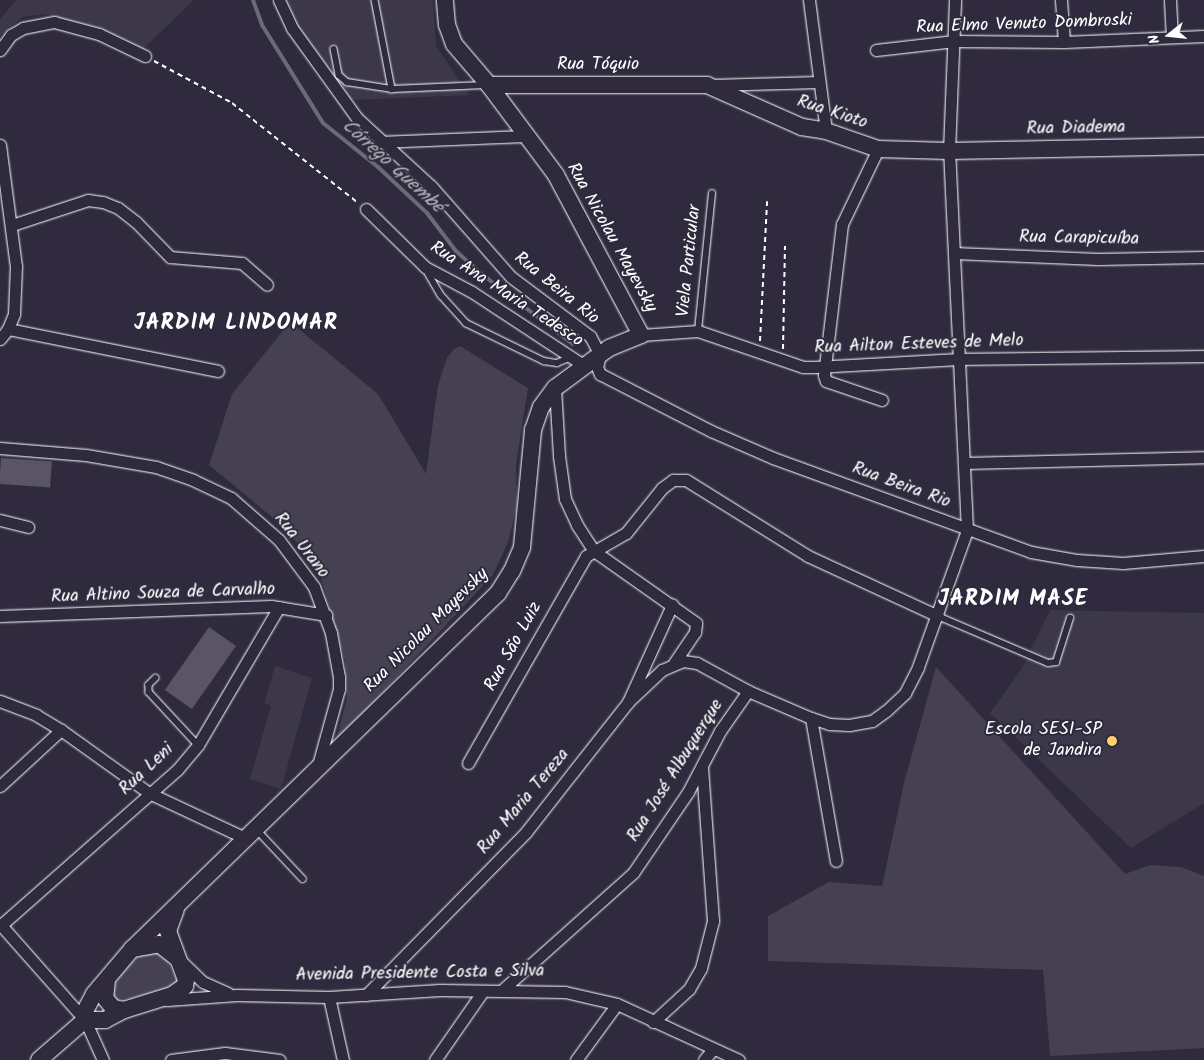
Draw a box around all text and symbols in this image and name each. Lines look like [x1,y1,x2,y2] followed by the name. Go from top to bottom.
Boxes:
[916,10,1132,40] street label: Rua Elmo Venuto Dombroski
[1144,10,1194,60] north arrow
[1143,32,1166,46] text: N
[557,54,639,76] street label: Rua Tóquio
[794,91,870,135] street label: Rua Kioto
[336,115,448,219] water label: Córrego Guembé
[1026,117,1126,141] street label: Rua Diadema
[561,160,661,316] street label: Rua Nicolau Mayevsky
[673,204,707,318] street label: Viela Particular
[1019,227,1139,251] street label: Rua Carapicuíba
[425,237,587,353] street label: Rua Ana Maria Tedesco
[509,248,603,330] street label: Rua Beira Rio
[132,311,340,337] district label: JARDIM LINDOMAR
[814,331,1024,359] street label: Rua Ailton Esteves de Melo
[849,458,953,514] street label: Rua Beira Rio
[269,509,333,583] street label: Rua Urano
[360,564,494,698] street label: Rua Nicolau Mayevsky
[51,579,275,609] street label: Rua Altino Souza de Carvalho
[937,587,1089,613] district label: JARDIM MASE
[481,598,547,696] street label: Rua São Luiz
[623,696,729,846] street label: Rua José Albuquerque
[985,720,1102,762] place label: Escola SESI-SP de Jandira
[1106,735,1118,747] marker: Escola SESI-SP de Jandira
[115,739,179,801] street label: Rua Leni
[473,745,575,859] street label: Rua Maria Tereza
[295,961,545,987] street label: Avenida Presidente Costa e Silva

